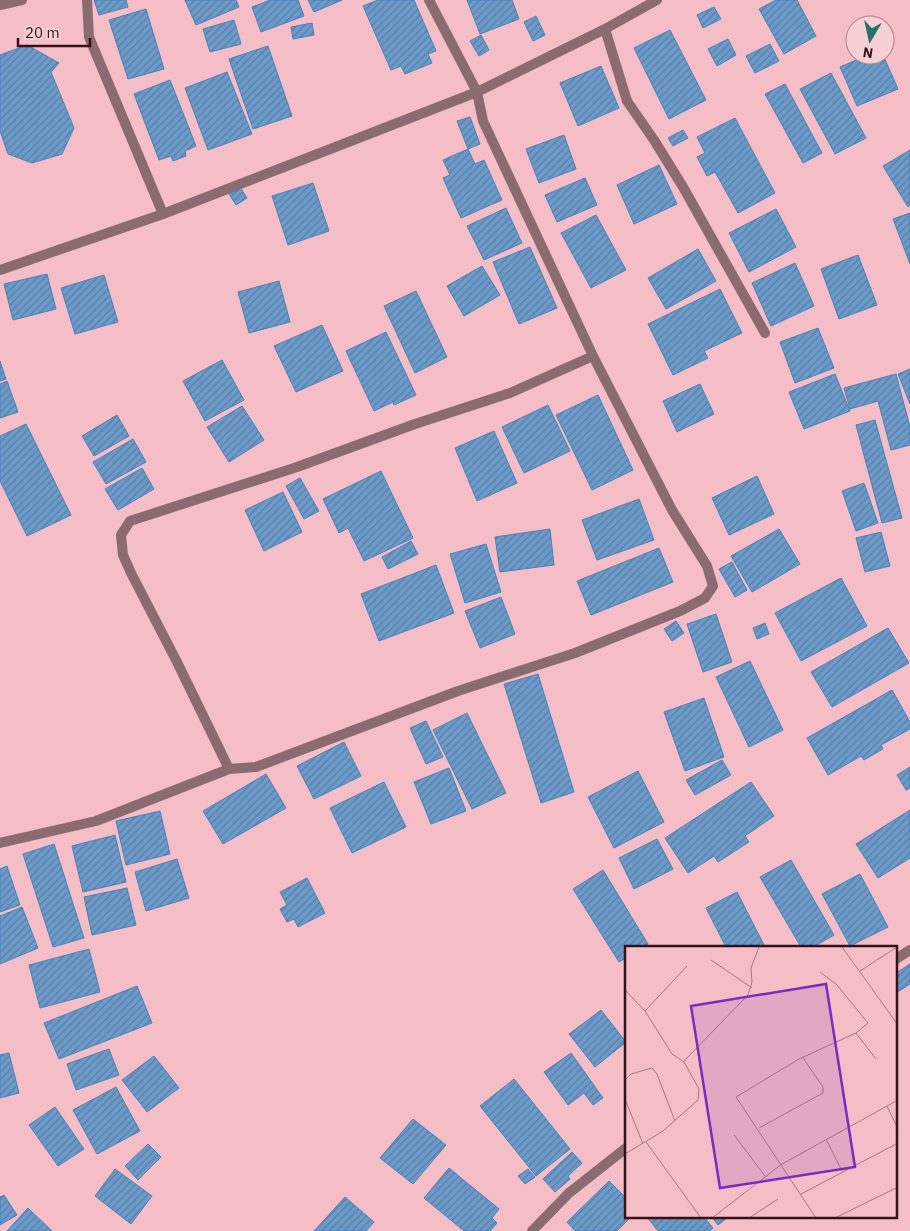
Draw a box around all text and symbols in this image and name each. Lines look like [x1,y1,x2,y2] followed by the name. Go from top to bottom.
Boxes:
[18,15,90,47] scale bar
[845,15,895,65] north arrow
[25,23,60,42] text: 20 m
[862,43,874,63] text: N
[625,946,898,1218] inset map

